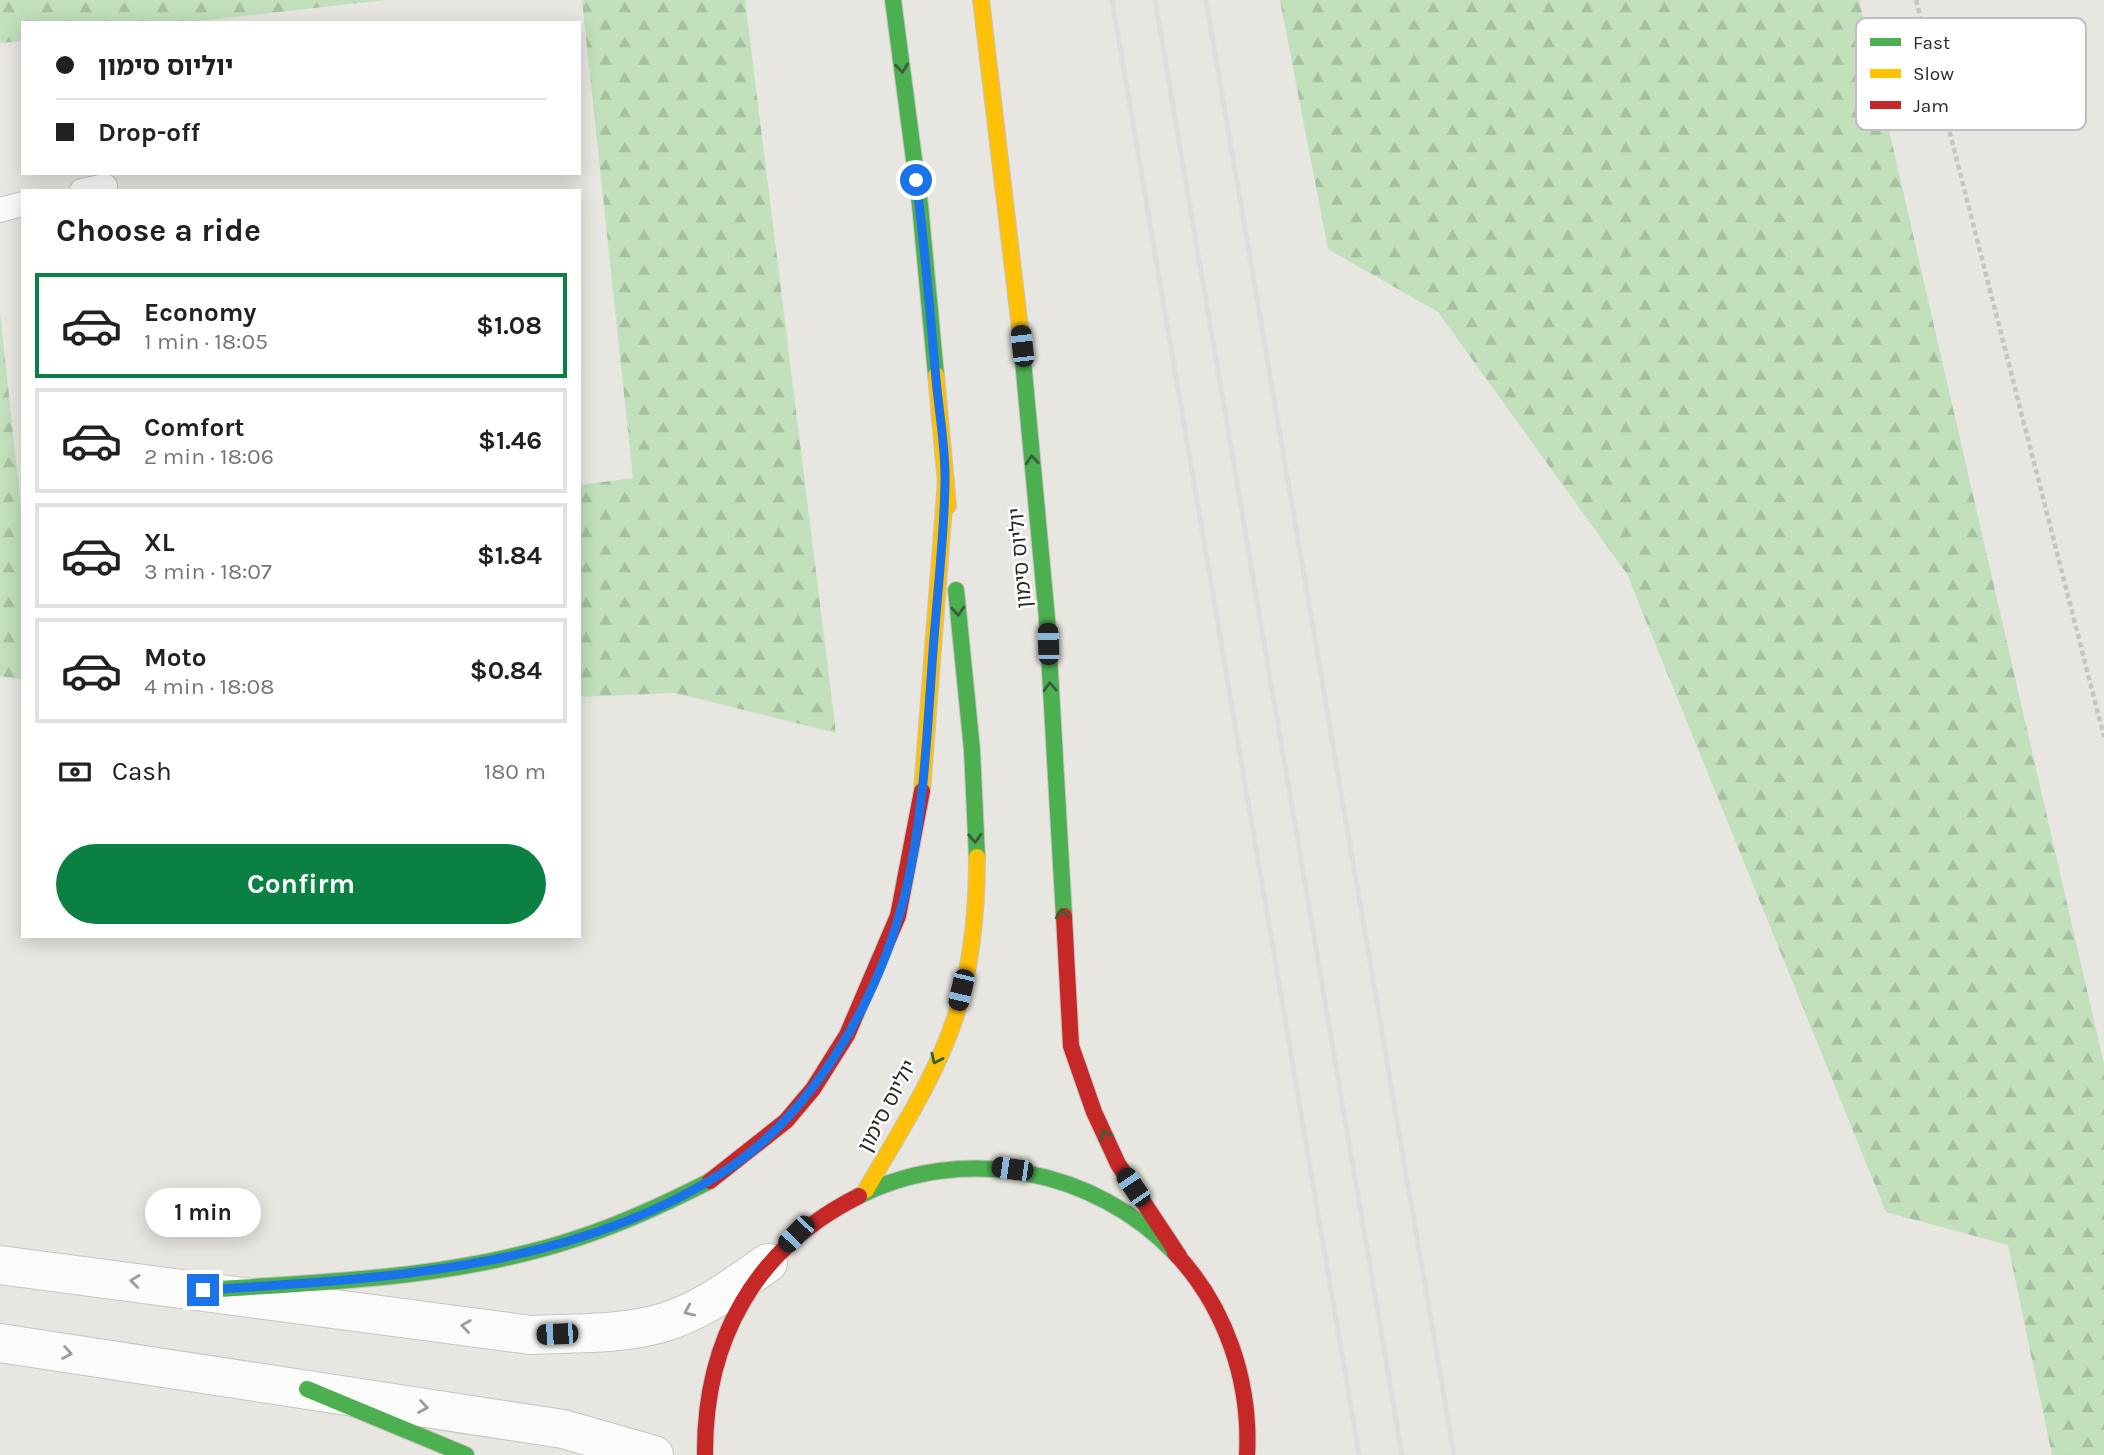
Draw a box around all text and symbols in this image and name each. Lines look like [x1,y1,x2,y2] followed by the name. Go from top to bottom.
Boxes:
[1856,18,2086,130] legend
[1913,32,1950,54] text: Fast
[98,51,233,82] text: יוליוס סימון
[895,62,910,74] one-way arrow
[1913,63,1954,85] text: Slow
[1913,95,1949,117] text: Jam
[98,117,200,148] text: Drop-off
[900,164,932,196] route start
[56,212,261,249] text: Choose a ride
[60,294,123,357] icon: car
[144,297,256,328] text: Economy
[476,310,542,341] text: $1.08
[1010,324,1035,368] car
[144,328,268,355] text: 1 min · 18:05
[60,409,123,472] icon: car
[144,412,245,443] text: Comfort
[478,425,542,456] text: $1.46
[144,443,274,470] text: 2 min · 18:06
[1025,455,1040,466] one-way arrow
[1004,507,1036,609] street label: יוליוס סימון
[60,524,123,587] icon: car
[144,527,175,558] text: XL
[477,540,542,571] text: $1.84
[144,558,272,585] text: 3 min · 18:07
[950,606,965,617] one-way arrow
[1037,623,1060,665] car
[60,639,123,702] icon: car
[144,642,206,673] text: Moto
[470,655,542,686] text: $0.84
[144,673,274,700] text: 4 min · 18:08
[1043,681,1058,692] one-way arrow
[56,753,94,791] icon: cash
[112,756,172,787] text: Cash
[484,758,546,785] text: 180 m
[967,832,982,843] one-way arrow
[56,844,546,924] button: Confirm
[1055,908,1070,919] one-way arrow
[947,967,976,1013] car
[930,1052,944,1064] one-way arrow
[853,1056,921,1156] street label: יוליוס סימון
[1099,1130,1113,1142] one-way arrow
[990,1156,1035,1182] car
[1113,1164,1154,1210] car
[145,1188,261,1238] callout: 1 min
[174,1199,232,1226] text: 1 min
[774,1212,819,1256] car
[130,1274,141,1289] one-way arrow
[187,1274,219,1306] route end
[684,1303,696,1317] one-way arrow
[460,1318,472,1333] one-way arrow
[536,1323,579,1345] car
[62,1345,73,1360] one-way arrow
[417,1399,429,1414] one-way arrow

